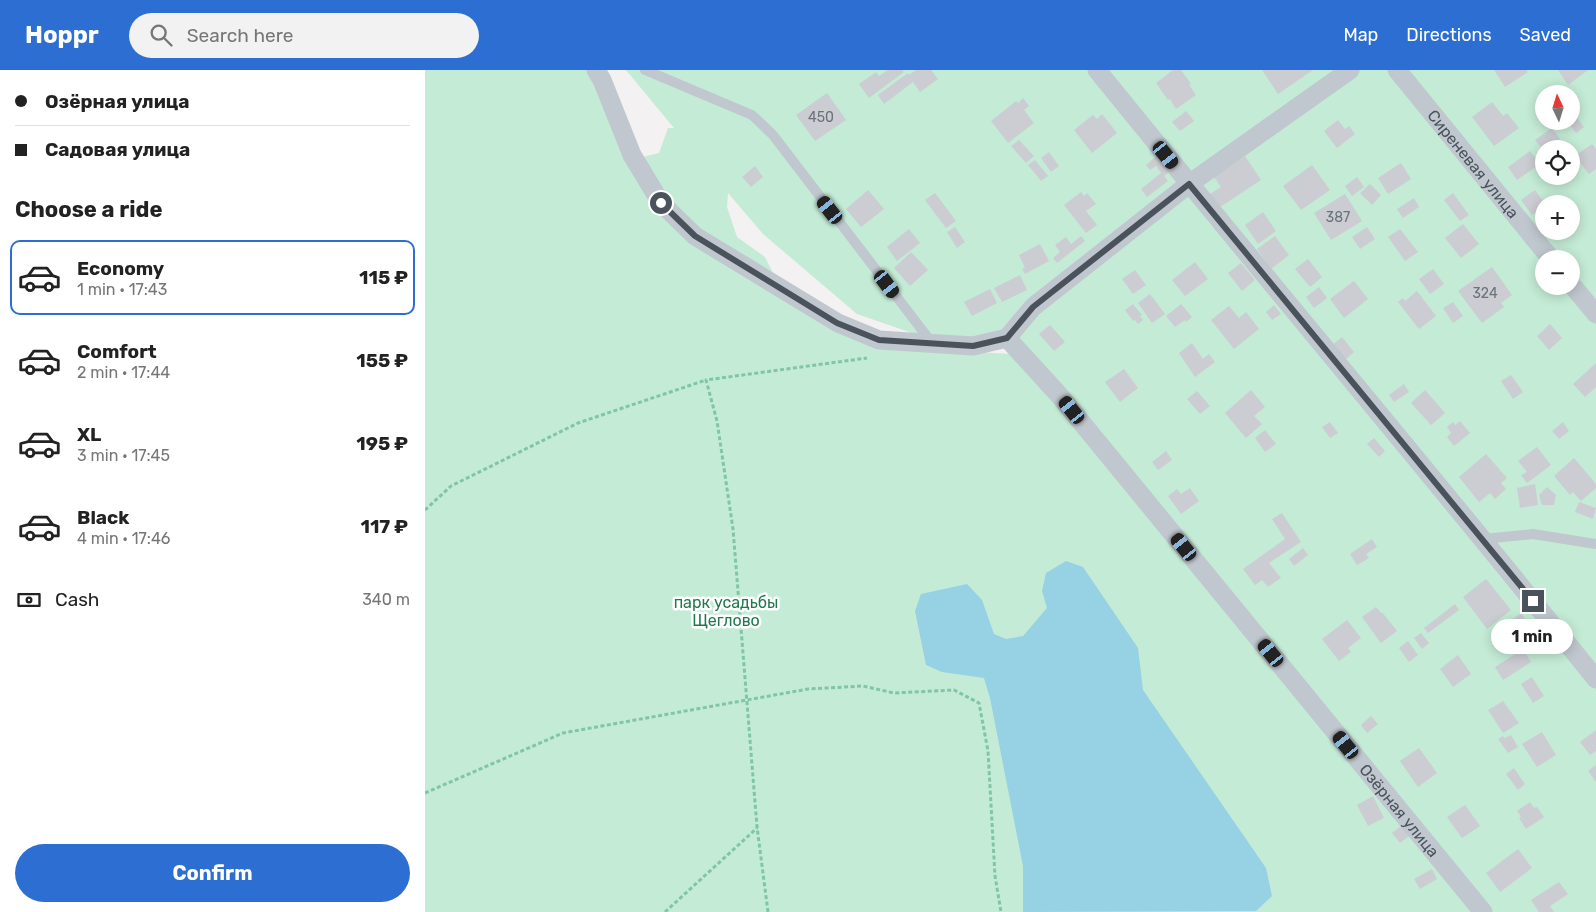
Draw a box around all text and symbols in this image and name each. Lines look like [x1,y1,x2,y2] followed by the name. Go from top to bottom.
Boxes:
[129,13,479,58] search box
[25,21,99,49] text: Hoppr
[147,21,175,49] icon: search
[187,24,293,47] text: Search here
[1343,24,1378,46] text: Map
[1406,24,1492,46] text: Directions
[1520,24,1571,46] text: Saved
[1535,85,1580,130] north arrow
[1535,85,1580,295] map controls
[45,90,190,113] text: Озёрная улица
[1423,106,1523,222] street label: Сиреневая улица
[808,109,834,126] house number: 450
[45,138,190,161] text: Садовая улица
[1150,139,1181,171] car
[1535,140,1580,185] button: locate
[650,192,672,214] route start
[814,194,845,226] car
[1535,195,1580,240] button: +
[15,196,162,223] text: Choose a ride
[1326,209,1350,226] house number: 387
[1535,250,1580,295] button: −
[17,255,62,300] icon: car
[77,257,164,280] text: Economy
[359,266,408,289] text: 115 ₽
[871,268,902,300] car
[77,280,167,299] text: 1 min · 17:43
[1472,285,1498,302] house number: 324
[17,338,62,383] icon: car
[77,340,157,363] text: Comfort
[356,349,408,372] text: 155 ₽
[77,363,170,382] text: 2 min · 17:44
[1056,394,1087,426] car
[17,421,62,466] icon: car
[77,423,101,446] text: XL
[356,432,408,455] text: 195 ₽
[77,446,170,465] text: 3 min · 17:45
[17,504,62,549] icon: car
[77,506,129,529] text: Black
[360,515,408,538] text: 117 ₽
[77,529,171,548] text: 4 min · 17:46
[1168,531,1199,563] car
[15,586,43,614] icon: cash
[55,588,99,611] text: Cash
[362,590,410,609] text: 340 m
[1522,590,1544,612] route end
[674,593,778,630] park label: парк усадьбы Щеглово
[1492,618,1574,654] callout: 1 min
[1512,627,1552,646] text: 1 min
[1255,637,1286,669] car
[1330,729,1361,761] car
[1355,760,1443,861] street label: Озёрная улица
[15,844,410,902] button: Confirm

